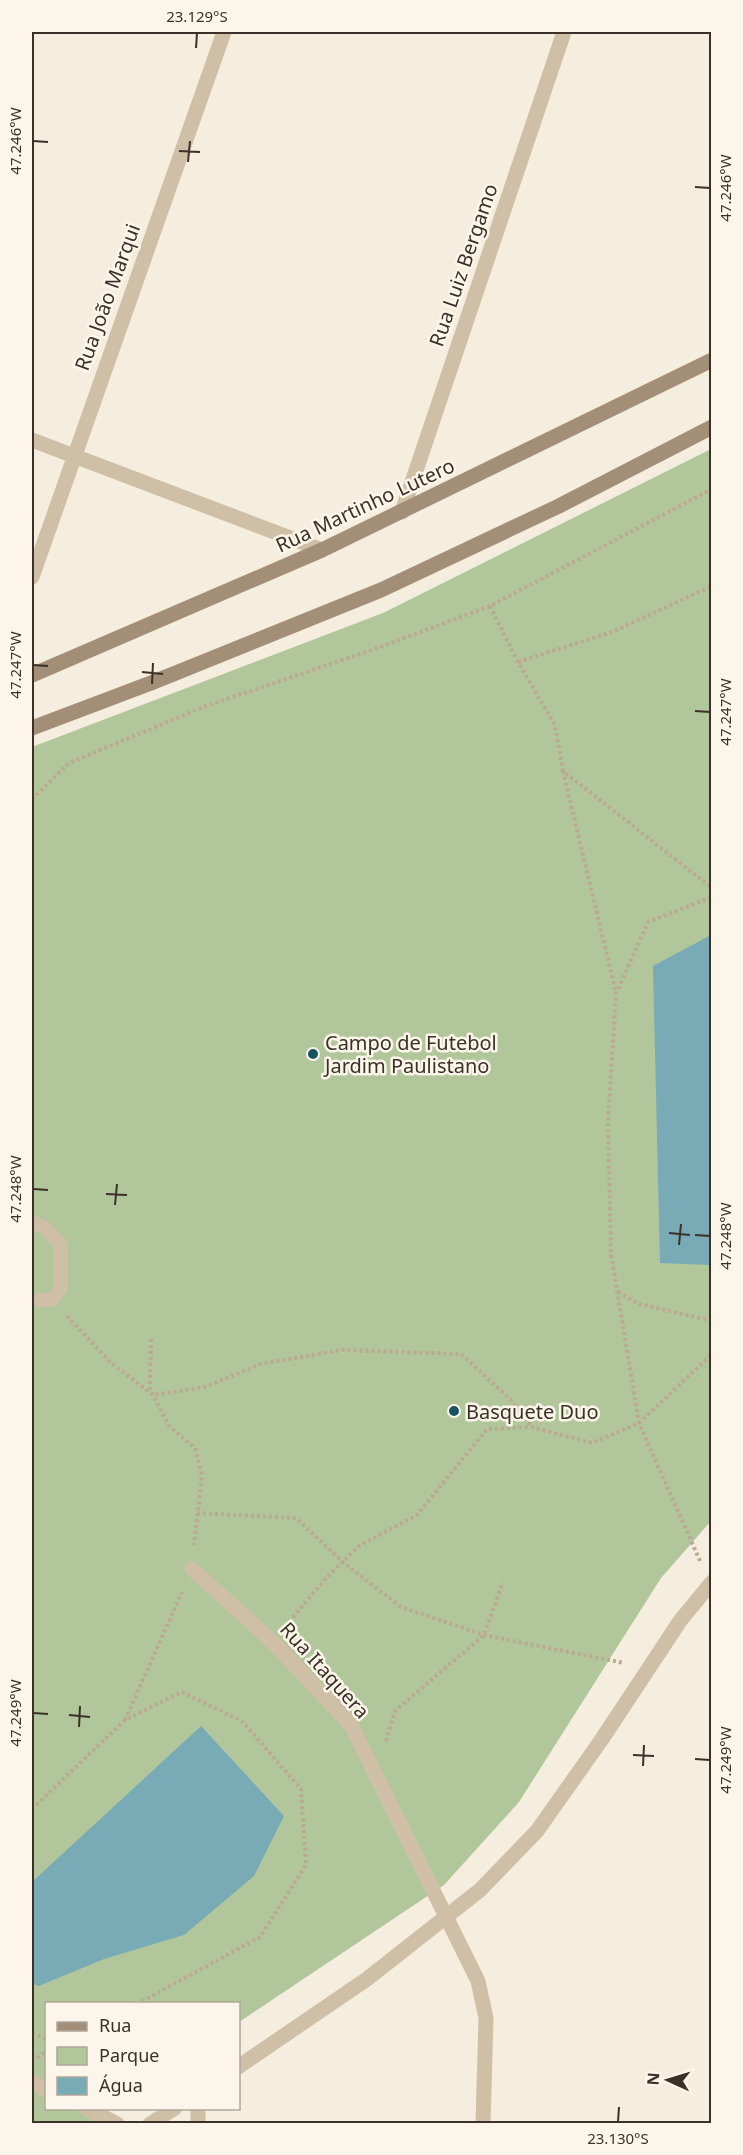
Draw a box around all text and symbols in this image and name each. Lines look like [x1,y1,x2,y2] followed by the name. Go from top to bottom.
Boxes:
[166,6,228,26] text: 23.129°S
[5,107,25,175] text: 47.246°W
[715,154,735,222] text: 47.246°W
[422,180,504,350] street label: Rua Luiz Bergamo
[68,220,146,374] street label: Rua João Marqui
[271,452,459,558] street label: Rua Martinho Lutero
[5,631,25,699] text: 47.247°W
[715,678,735,746] text: 47.247°W
[323,1029,497,1079] place label: Campo de Futebol Jardim Paulistano
[306,1047,320,1061] marker: Campo de Futebol Jardim Paulistano
[5,1155,25,1223] text: 47.248°W
[715,1202,735,1270] text: 47.248°W
[466,1398,599,1425] place label: Basquete Duo
[447,1404,461,1418] marker: Basquete Duo
[274,1616,376,1724] street label: Rua Itaquera
[5,1679,25,1747] text: 47.249°W
[715,1726,735,1794] text: 47.249°W
[45,2002,240,2110] legend
[99,2013,131,2037] text: Rua
[99,2043,159,2067] text: Parque
[638,2050,698,2110] north arrow
[642,2072,664,2086] text: N
[99,2073,143,2097] text: Água
[587,2128,649,2148] text: 23.130°S

